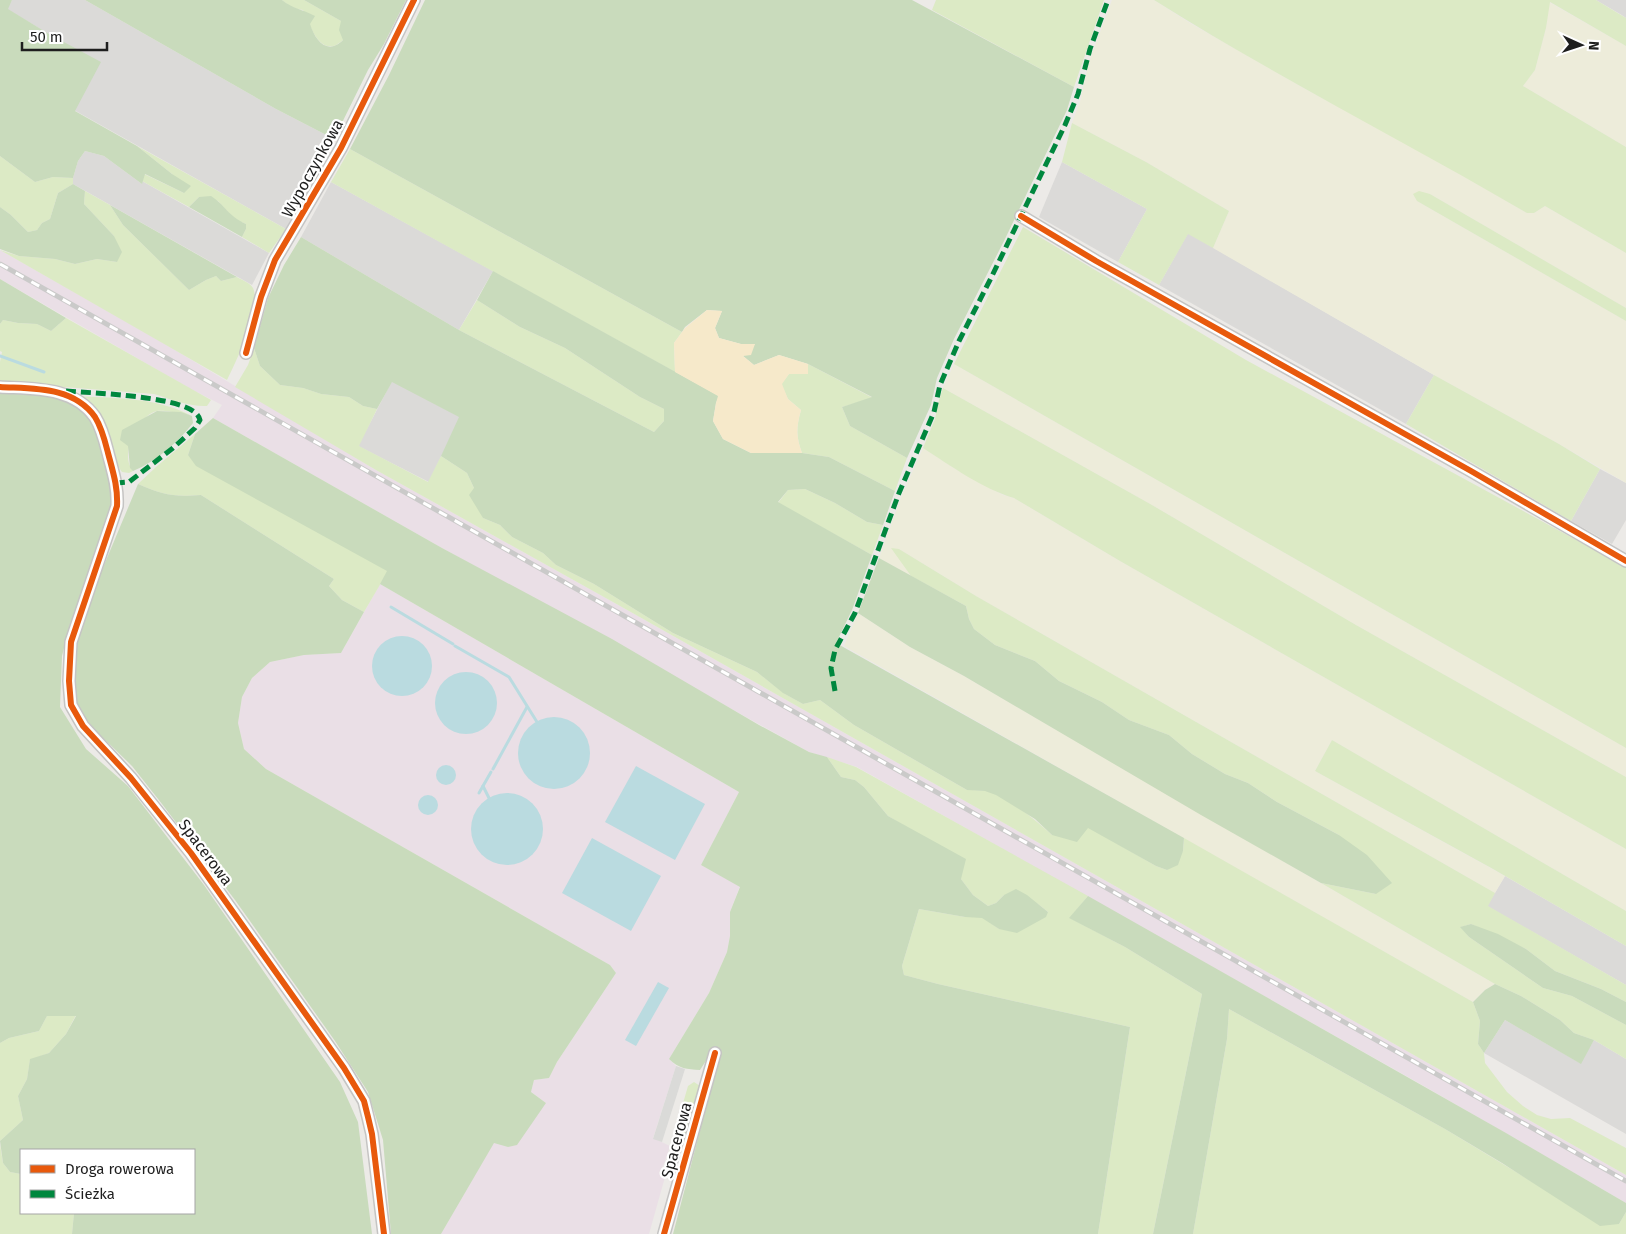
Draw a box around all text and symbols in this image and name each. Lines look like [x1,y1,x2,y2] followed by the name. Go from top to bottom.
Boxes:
[22,20,108,52] scale bar
[1556,20,1606,70] north arrow
[30,28,63,46] text: 50 m
[1585,41,1602,51] text: N
[278,116,347,221] street label: Wypoczynkowa
[175,815,237,889] street label: Spacerowa
[657,1100,696,1180] street label: Spacerowa
[20,1149,195,1214] legend
[65,1160,174,1178] text: Droga rowerowa
[65,1185,115,1203] text: Ścieżka

